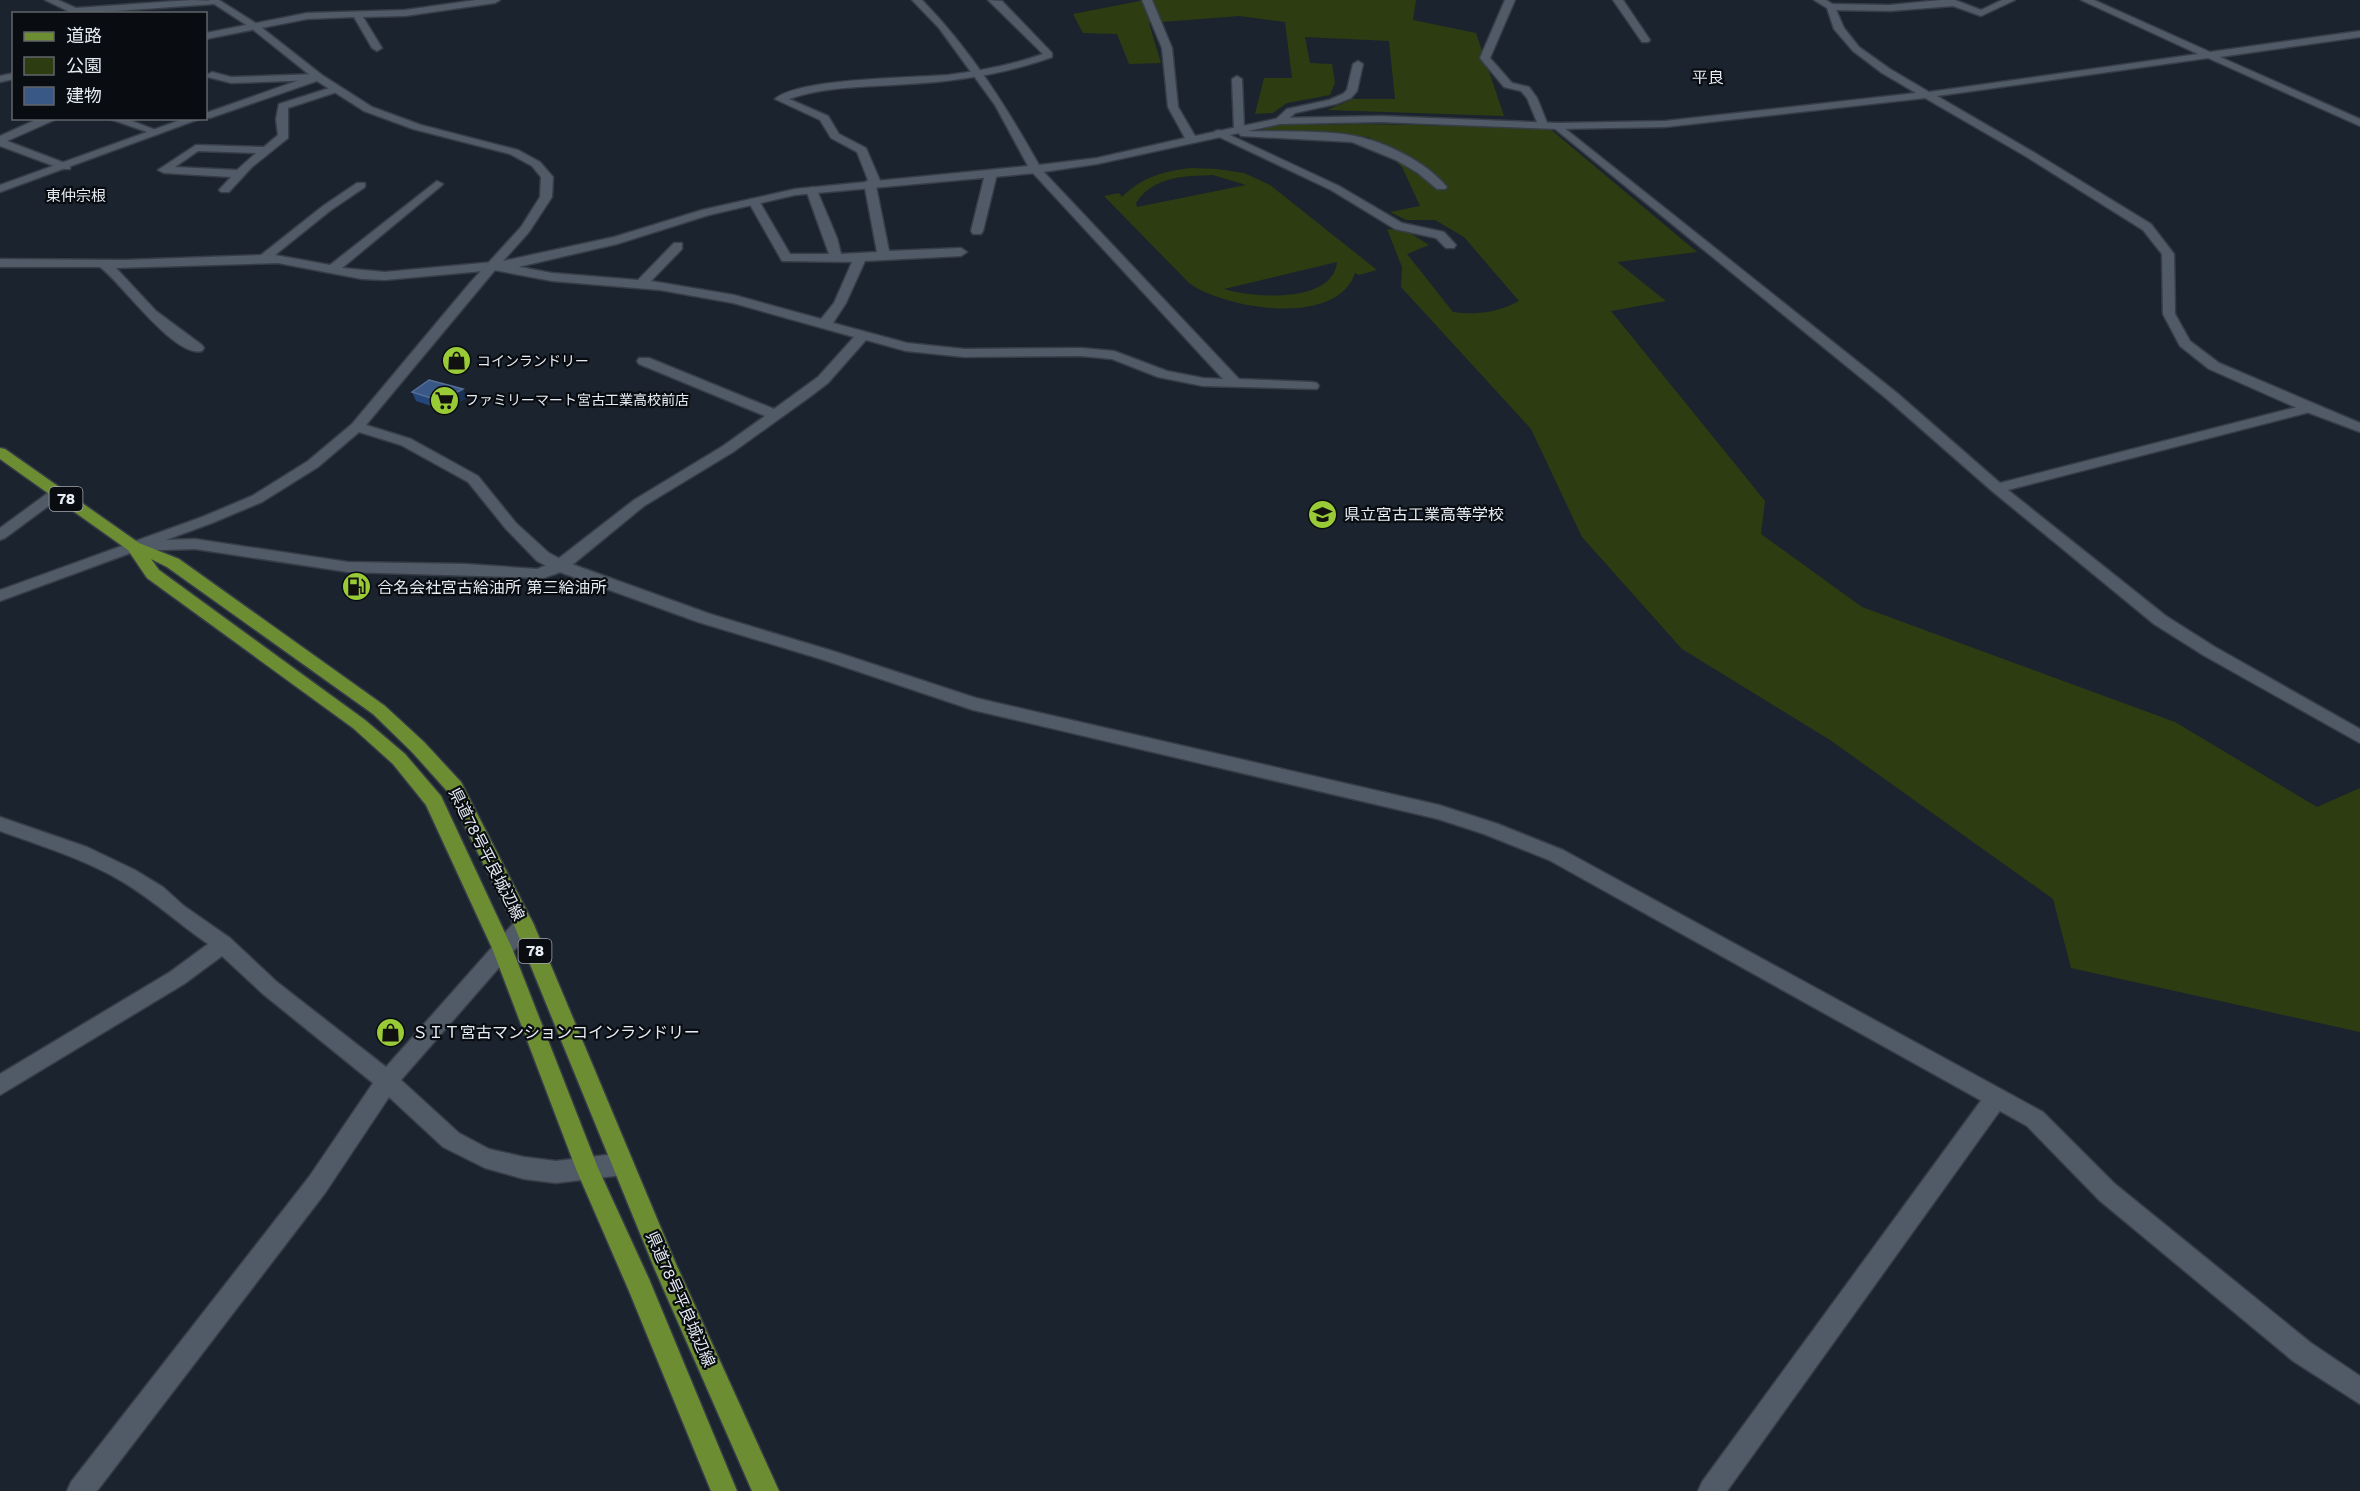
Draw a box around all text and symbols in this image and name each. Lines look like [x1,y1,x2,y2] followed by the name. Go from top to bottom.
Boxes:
[12,12,207,120] legend
[66,25,102,46] text: 道路
[66,55,102,76] text: 公園
[1692,68,1724,87] district label: 平良
[66,85,102,106] text: 建物
[46,187,106,205] district label: 東仲宗根
[440,345,472,377] shop icon: コインランドリー
[477,353,589,369] place label: コインランドリー
[428,384,460,416] supermarket icon: ファミリーマート宮古工業高校前店
[465,392,689,408] place label: ファミリーマート宮古工業高校前店
[50,487,82,511] road number: 78
[1307,498,1339,530] school or university icon: 県立宮古工業高等学校
[1344,505,1504,524] place label: 県立宮古工業高等学校
[340,571,372,603] fuel station icon: 合名会社宮古給油所 第三給油所
[377,578,606,597] place label: 合名会社宮古給油所 第三給油所
[445,785,528,924] street label: 県道78号平良城辺線
[518,939,552,963] road number: 78
[375,1016,407,1048] shop icon: ＳＩＴ宮古マンションコインランドリー
[412,1023,700,1042] place label: ＳＩＴ宮古マンションコインランドリー
[642,1228,719,1370] street label: 県道78号平良城辺線

